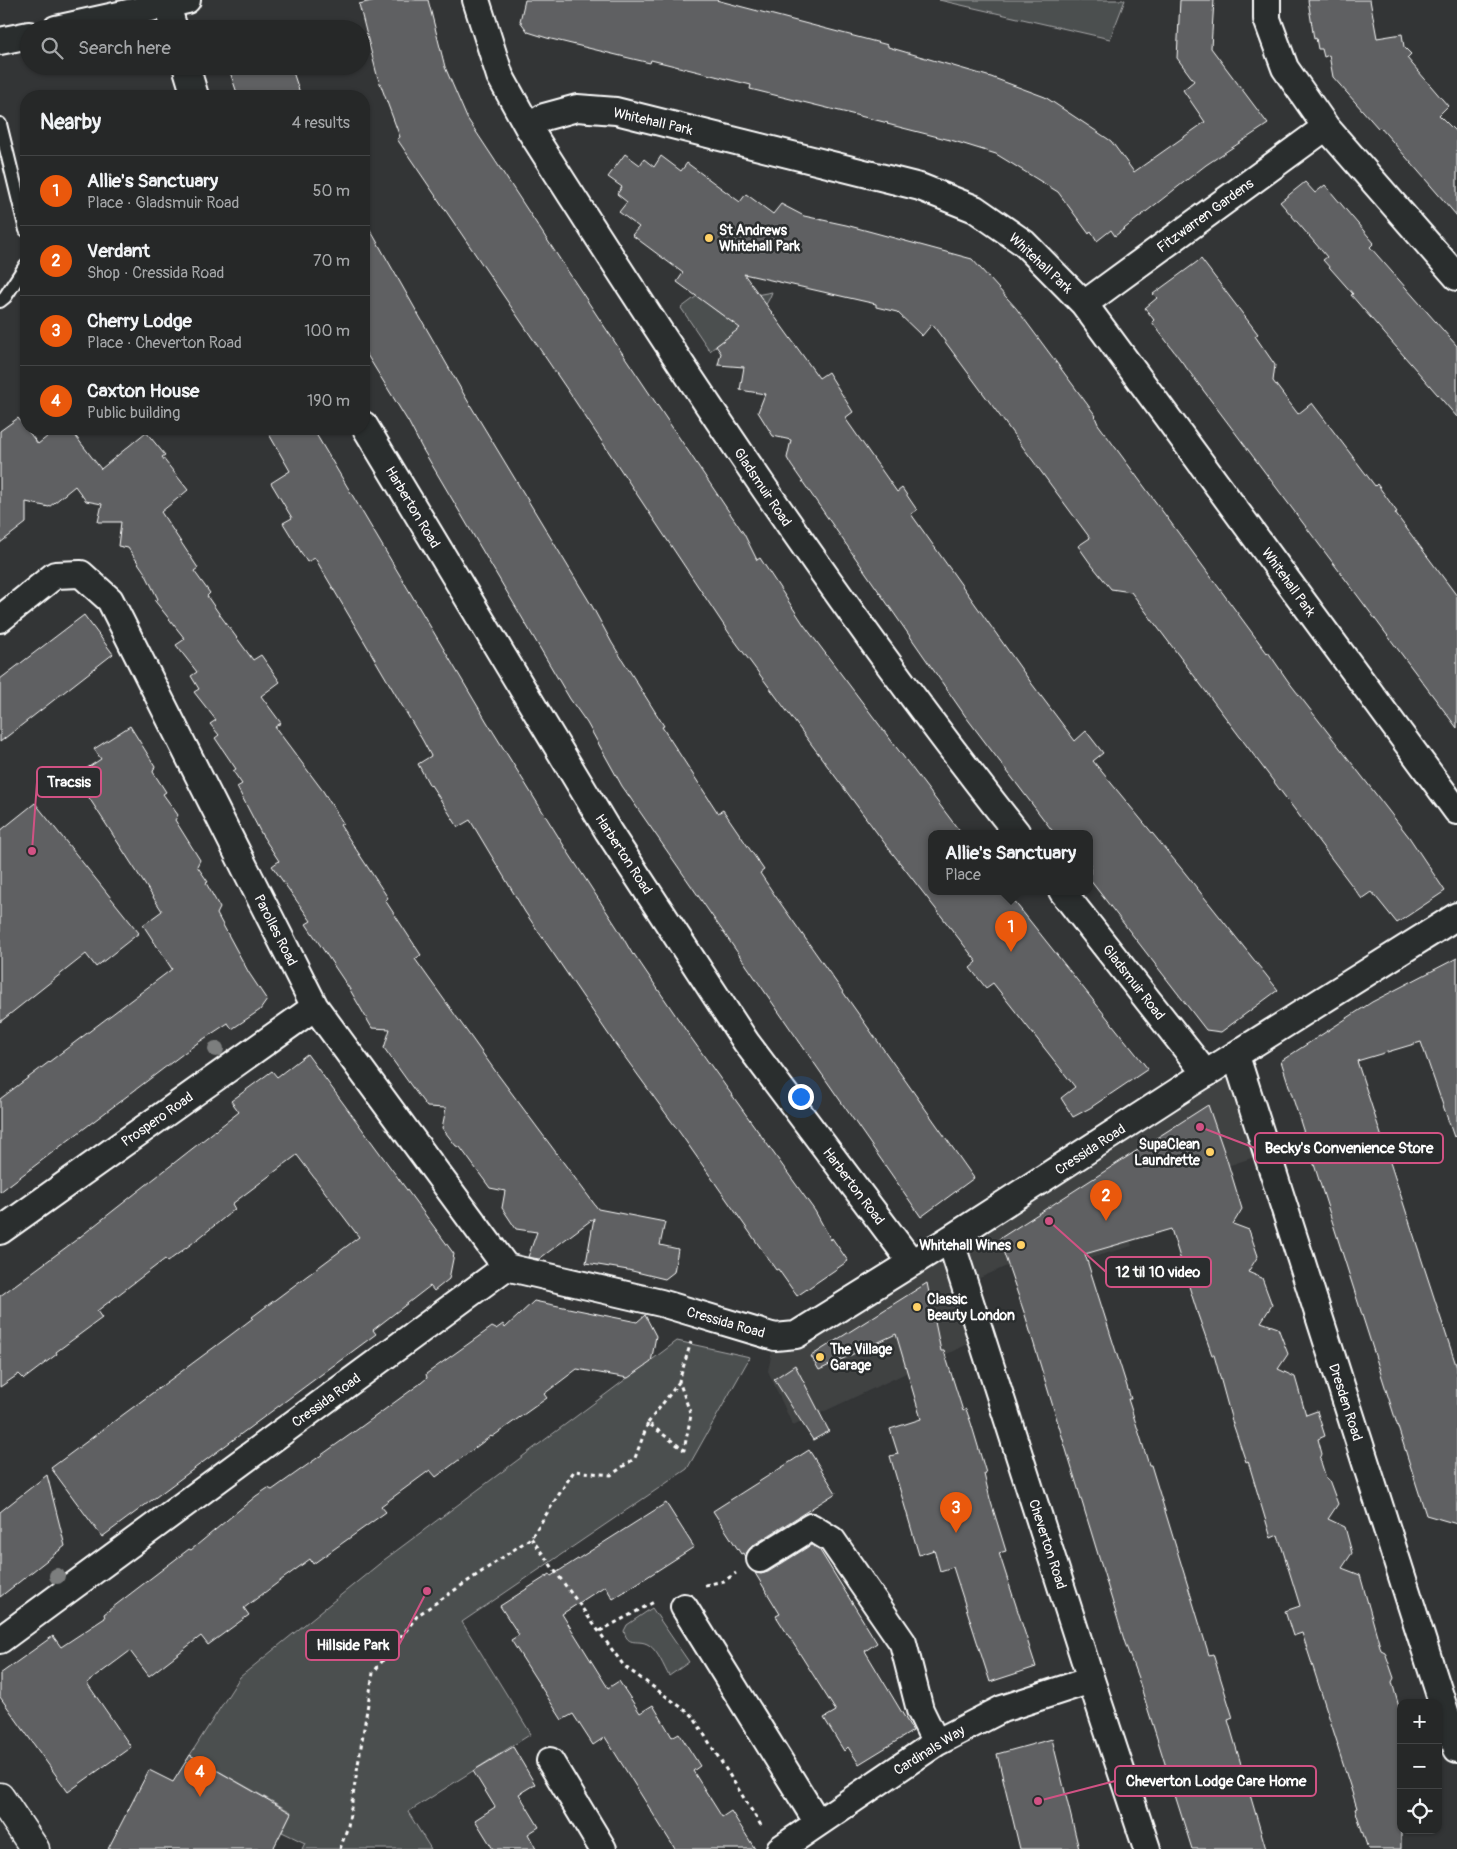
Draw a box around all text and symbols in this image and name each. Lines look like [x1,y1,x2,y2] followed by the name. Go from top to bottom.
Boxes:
[20,20,370,75] search box
[38,34,66,62] icon: search
[78,36,171,60] text: Search here
[612,104,694,139] street label: Whitehall Park
[40,109,101,136] text: Nearby
[292,113,350,133] text: 4 results
[87,169,218,193] text: Allie's Sanctuary
[1154,174,1257,256] street label: Fitzwarren Gardens
[53,181,59,201] text: 1
[313,181,350,201] text: 50 m
[87,193,239,213] text: Place · Gladsmuir Road
[719,222,800,255] place label: St Andrews Whitehall Park
[1005,230,1076,297] street label: Whitehall Park
[703,232,715,244] marker: St Andrews Whitehall Park
[87,239,150,263] text: Verdant
[52,251,60,271] text: 2
[313,251,350,271] text: 70 m
[87,263,224,283] text: Shop · Cressida Road
[87,309,192,333] text: Cherry Lodge
[52,321,60,341] text: 3
[304,321,350,341] text: 100 m
[87,333,242,353] text: Place · Cheverton Road
[87,379,199,403] text: Caxton House
[51,391,61,411] text: 4
[307,391,350,411] text: 190 m
[87,403,180,423] text: Public building
[730,445,795,530] street label: Gladsmuir Road
[382,463,444,551] street label: Harberton Road
[1258,545,1319,620] street label: Whitehall Park
[37,767,101,797] callout: Tracsis
[46,773,91,792] text: Tracsis
[591,811,656,898] street label: Harberton Road
[928,830,1093,895] popup
[945,841,1076,865] text: Allie's Sanctuary
[945,865,981,885] text: Place
[250,892,301,969] street label: Parolles Road
[995,911,1027,952] pin: 1
[1099,941,1168,1024] street label: Gladsmuir Road
[788,1084,814,1110] your location
[118,1088,197,1150] street label: Prospero Road
[1052,1120,1129,1179] street label: Cressida Road
[1255,1133,1443,1163] callout: Becky's Convenience Store
[1134,1136,1201,1169] place label: SupaClean Laundrette
[1265,1139,1434,1158] text: Becky's Convenience Store
[819,1144,888,1228] street label: Harberton Road
[1204,1146,1216,1158] marker: SupaClean Laundrette
[1090,1180,1122,1221] pin: 2
[919,1237,1012,1254] place label: Whitehall Wines
[1015,1239,1027,1251] marker: Whitehall Wines
[1106,1257,1211,1287] callout: 12 til 10 video
[1116,1263,1200,1282] text: 12 til 10 video
[927,1291,1015,1324] place label: Classic Beauty London
[911,1301,923,1313] marker: Classic Beauty London
[685,1303,767,1342] street label: Cressida Road
[829,1341,893,1374] place label: The Village Garage
[814,1351,826,1363] marker: The Village Garage
[1325,1361,1366,1443] street label: Dresden Road
[289,1370,364,1431] street label: Cressida Road
[940,1492,972,1533] pin: 3
[1025,1497,1070,1591] street label: Cheverton Road
[306,1630,399,1660] callout: Hillside Park
[316,1636,390,1655] text: Hillside Park
[1397,1699,1442,1834] map controls
[1397,1699,1442,1744] button: +
[891,1722,968,1779] street label: Cardinals Way
[1397,1744,1442,1789] button: −
[184,1756,216,1797] pin: 4
[1115,1766,1316,1796] callout: Cheverton Lodge Care Home
[1126,1772,1307,1791] text: Cheverton Lodge Care Home
[1397,1789,1442,1834] button: locate

